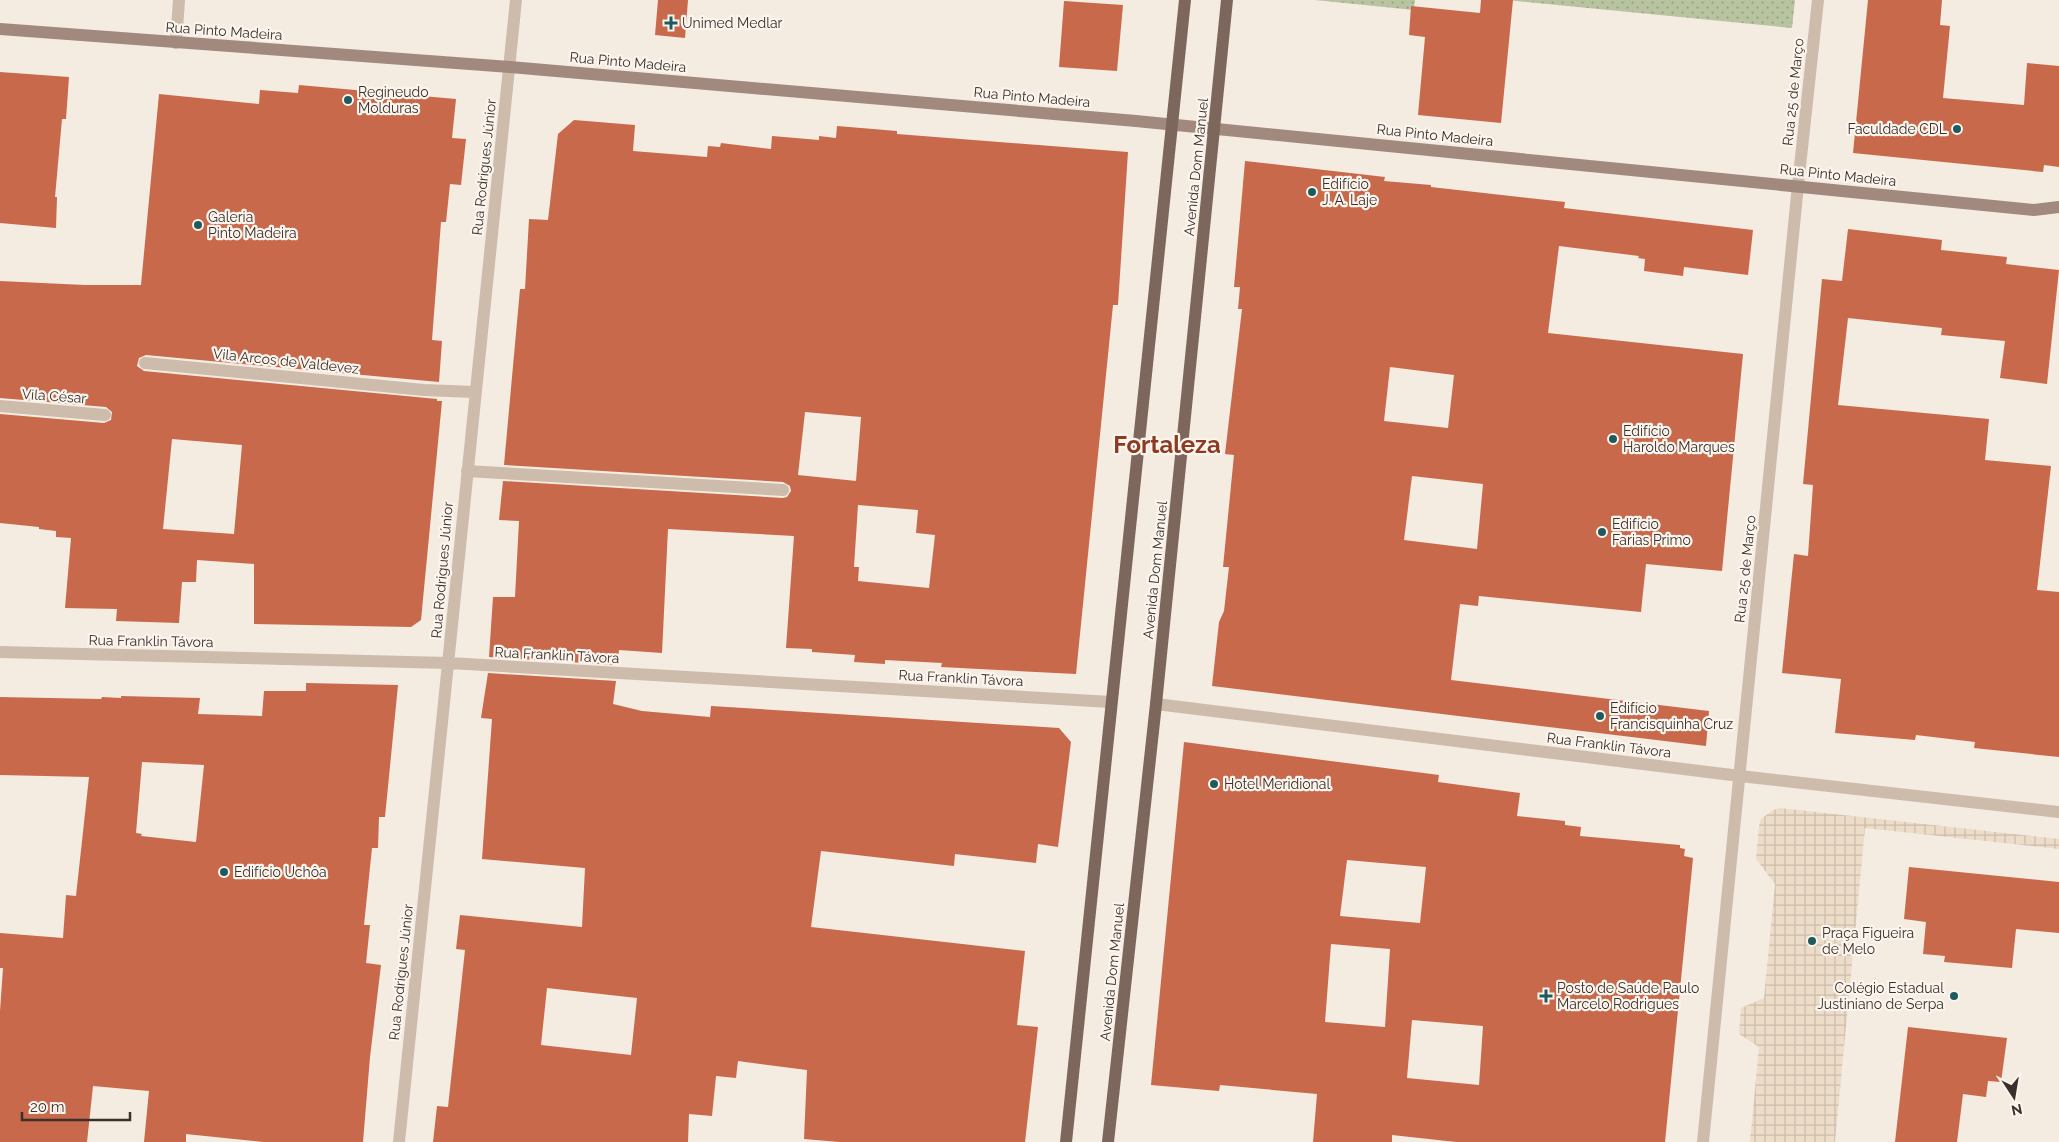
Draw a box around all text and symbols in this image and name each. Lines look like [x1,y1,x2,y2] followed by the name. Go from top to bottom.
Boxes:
[682,15,783,31] place label: Unimed Medlar
[664,16,678,30] marker: Unimed Medlar
[165,19,283,43] street label: Rua Pinto Madeira
[1779,37,1807,147] street label: Rua 25 de Março
[569,49,687,75] street label: Rua Pinto Madeira
[358,84,429,116] place label: Regineudo Molduras
[973,84,1091,110] street label: Rua Pinto Madeira
[342,94,354,106] marker: Regineudo Molduras
[1181,97,1211,237] street label: Avenida Dom Manuel
[469,98,499,236] street label: Rua Rodrigues Júnior
[1376,121,1494,149] street label: Rua Pinto Madeira
[1848,121,1947,137] place label: Faculdade CDL
[1951,123,1963,135] marker: Faculdade CDL
[1779,161,1897,189] street label: Rua Pinto Madeira
[1322,176,1377,208] place label: Edifício J. A. Laje
[1306,186,1318,198] marker: Edifício J. A. Laje
[208,209,297,241] place label: Galeria Pinto Madeira
[192,219,204,231] marker: Galeria Pinto Madeira
[212,345,360,377] street label: Vila Arcos de Valdevez
[21,386,87,406] street label: Vila César
[1623,423,1735,455] place label: Edifício Haroldo Marques
[1113,430,1221,459] district label: Fortaleza
[1607,433,1619,445] marker: Edifício Haroldo Marques
[1140,500,1170,640] street label: Avenida Dom Manuel
[428,501,456,639] street label: Rua Rodrigues Júnior
[1731,514,1759,624] street label: Rua 25 de Março
[1612,516,1691,548] place label: Edifício Farias Primo
[1596,526,1608,538] marker: Edifício Farias Primo
[88,632,214,650] street label: Rua Franklin Távora
[494,644,620,666] street label: Rua Franklin Távora
[898,667,1024,689] street label: Rua Franklin Távora
[1610,700,1733,732] place label: Edifício Francisquinha Cruz
[1594,710,1606,722] marker: Edifício Francisquinha Cruz
[1546,729,1672,761] street label: Rua Franklin Távora
[1224,776,1330,792] place label: Hotel Meridional
[1208,778,1220,790] marker: Hotel Meridional
[234,864,327,880] place label: Edifício Uchôa
[218,866,230,878] marker: Edifício Uchôa
[1097,902,1127,1042] street label: Avenida Dom Manuel
[386,903,416,1041] street label: Rua Rodrigues Júnior
[1822,925,1914,957] place label: Praça Figueira de Melo
[1806,935,1818,947] marker: Praça Figueira de Melo
[1557,980,1699,1012] place label: Posto de Saúde Paulo Marcelo Rodrigues
[1817,980,1944,1012] place label: Colégio Estadual Justiniano de Serpa
[1539,989,1553,1003] marker: Posto de Saúde Paulo Marcelo Rodrigues
[1948,990,1960,1002] marker: Colégio Estadual Justiniano de Serpa
[1989,1072,2039,1122] north arrow
[22,1090,130,1122] scale bar
[30,1098,65,1116] text: 20 m
[2010,1101,2024,1119] text: N

